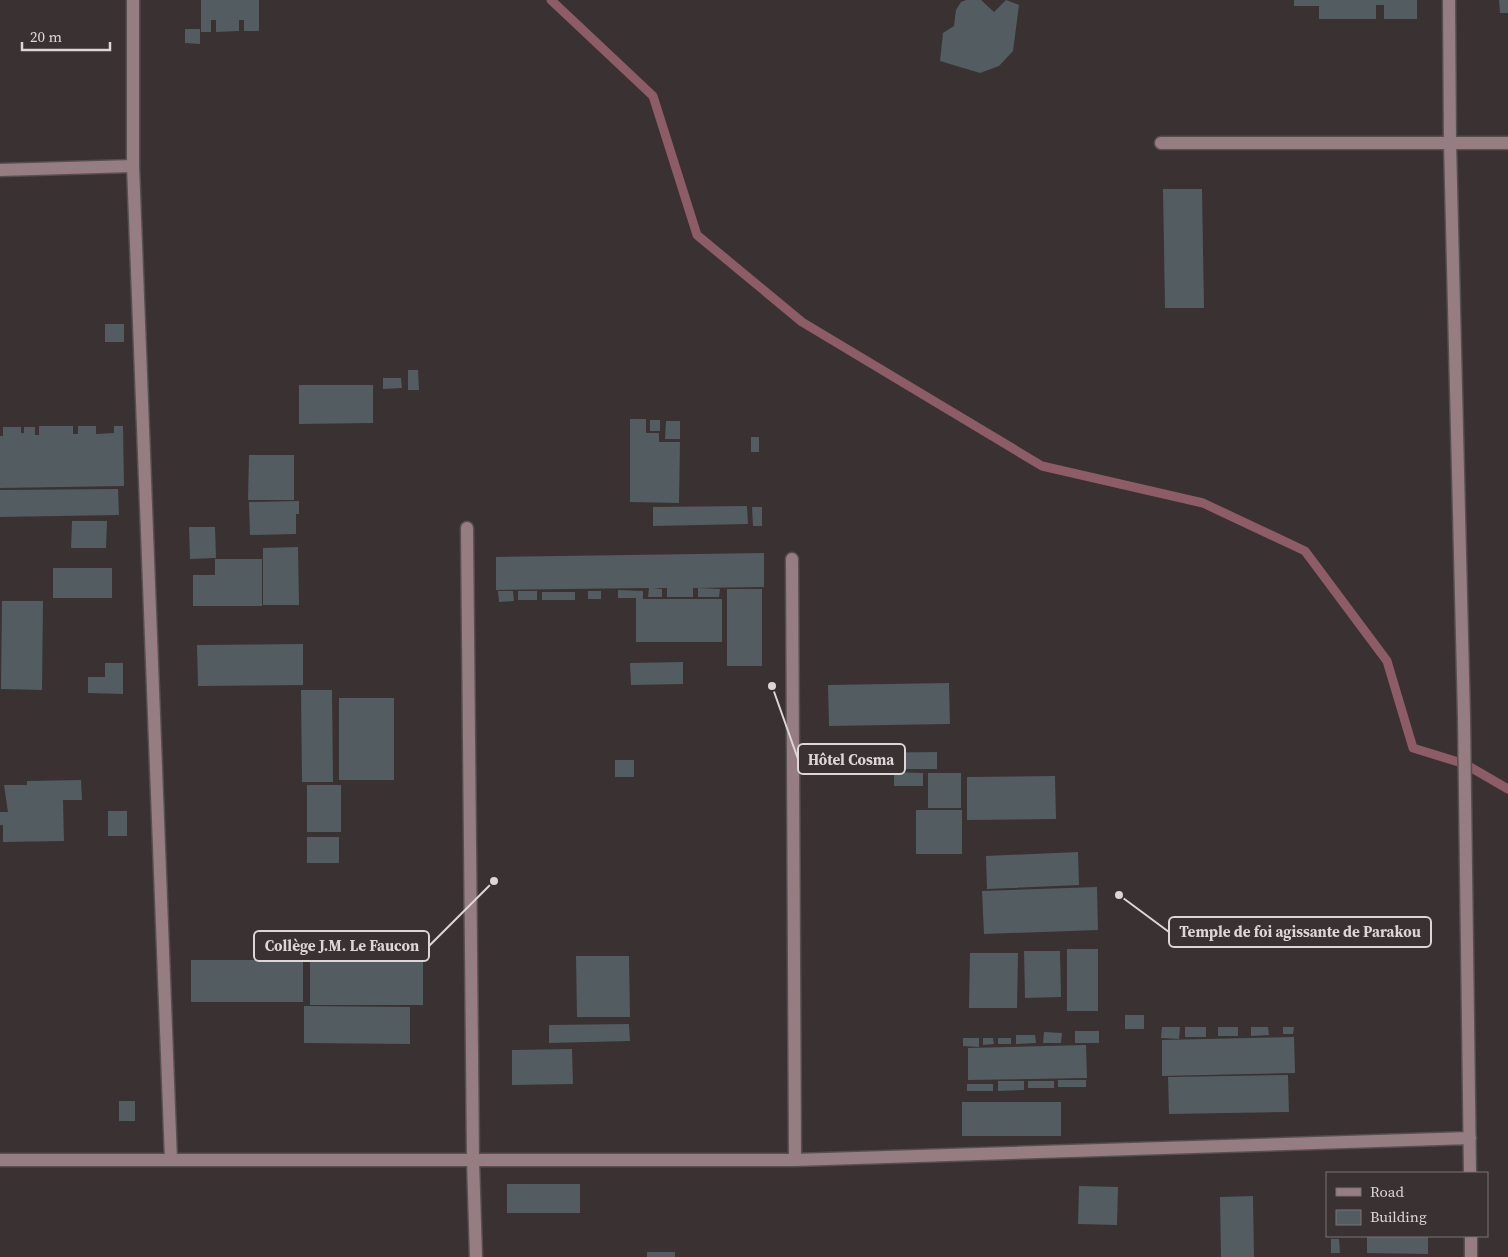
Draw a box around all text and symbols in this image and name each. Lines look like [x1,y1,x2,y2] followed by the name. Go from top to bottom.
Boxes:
[22,20,110,52] scale bar
[30,26,62,47] text: 20 m
[798,744,905,774] callout: Hôtel Cosma
[808,749,895,770] text: Hôtel Cosma
[1169,917,1431,947] callout: Temple de foi agissante de Parakou
[1179,921,1421,942] text: Temple de foi agissante de Parakou
[254,931,429,961] callout: Collège J.M. Le Faucon
[265,935,419,956] text: Collège J.M. Le Faucon
[1326,1172,1488,1237] legend
[1370,1181,1404,1202] text: Road
[1370,1206,1427,1227] text: Building

